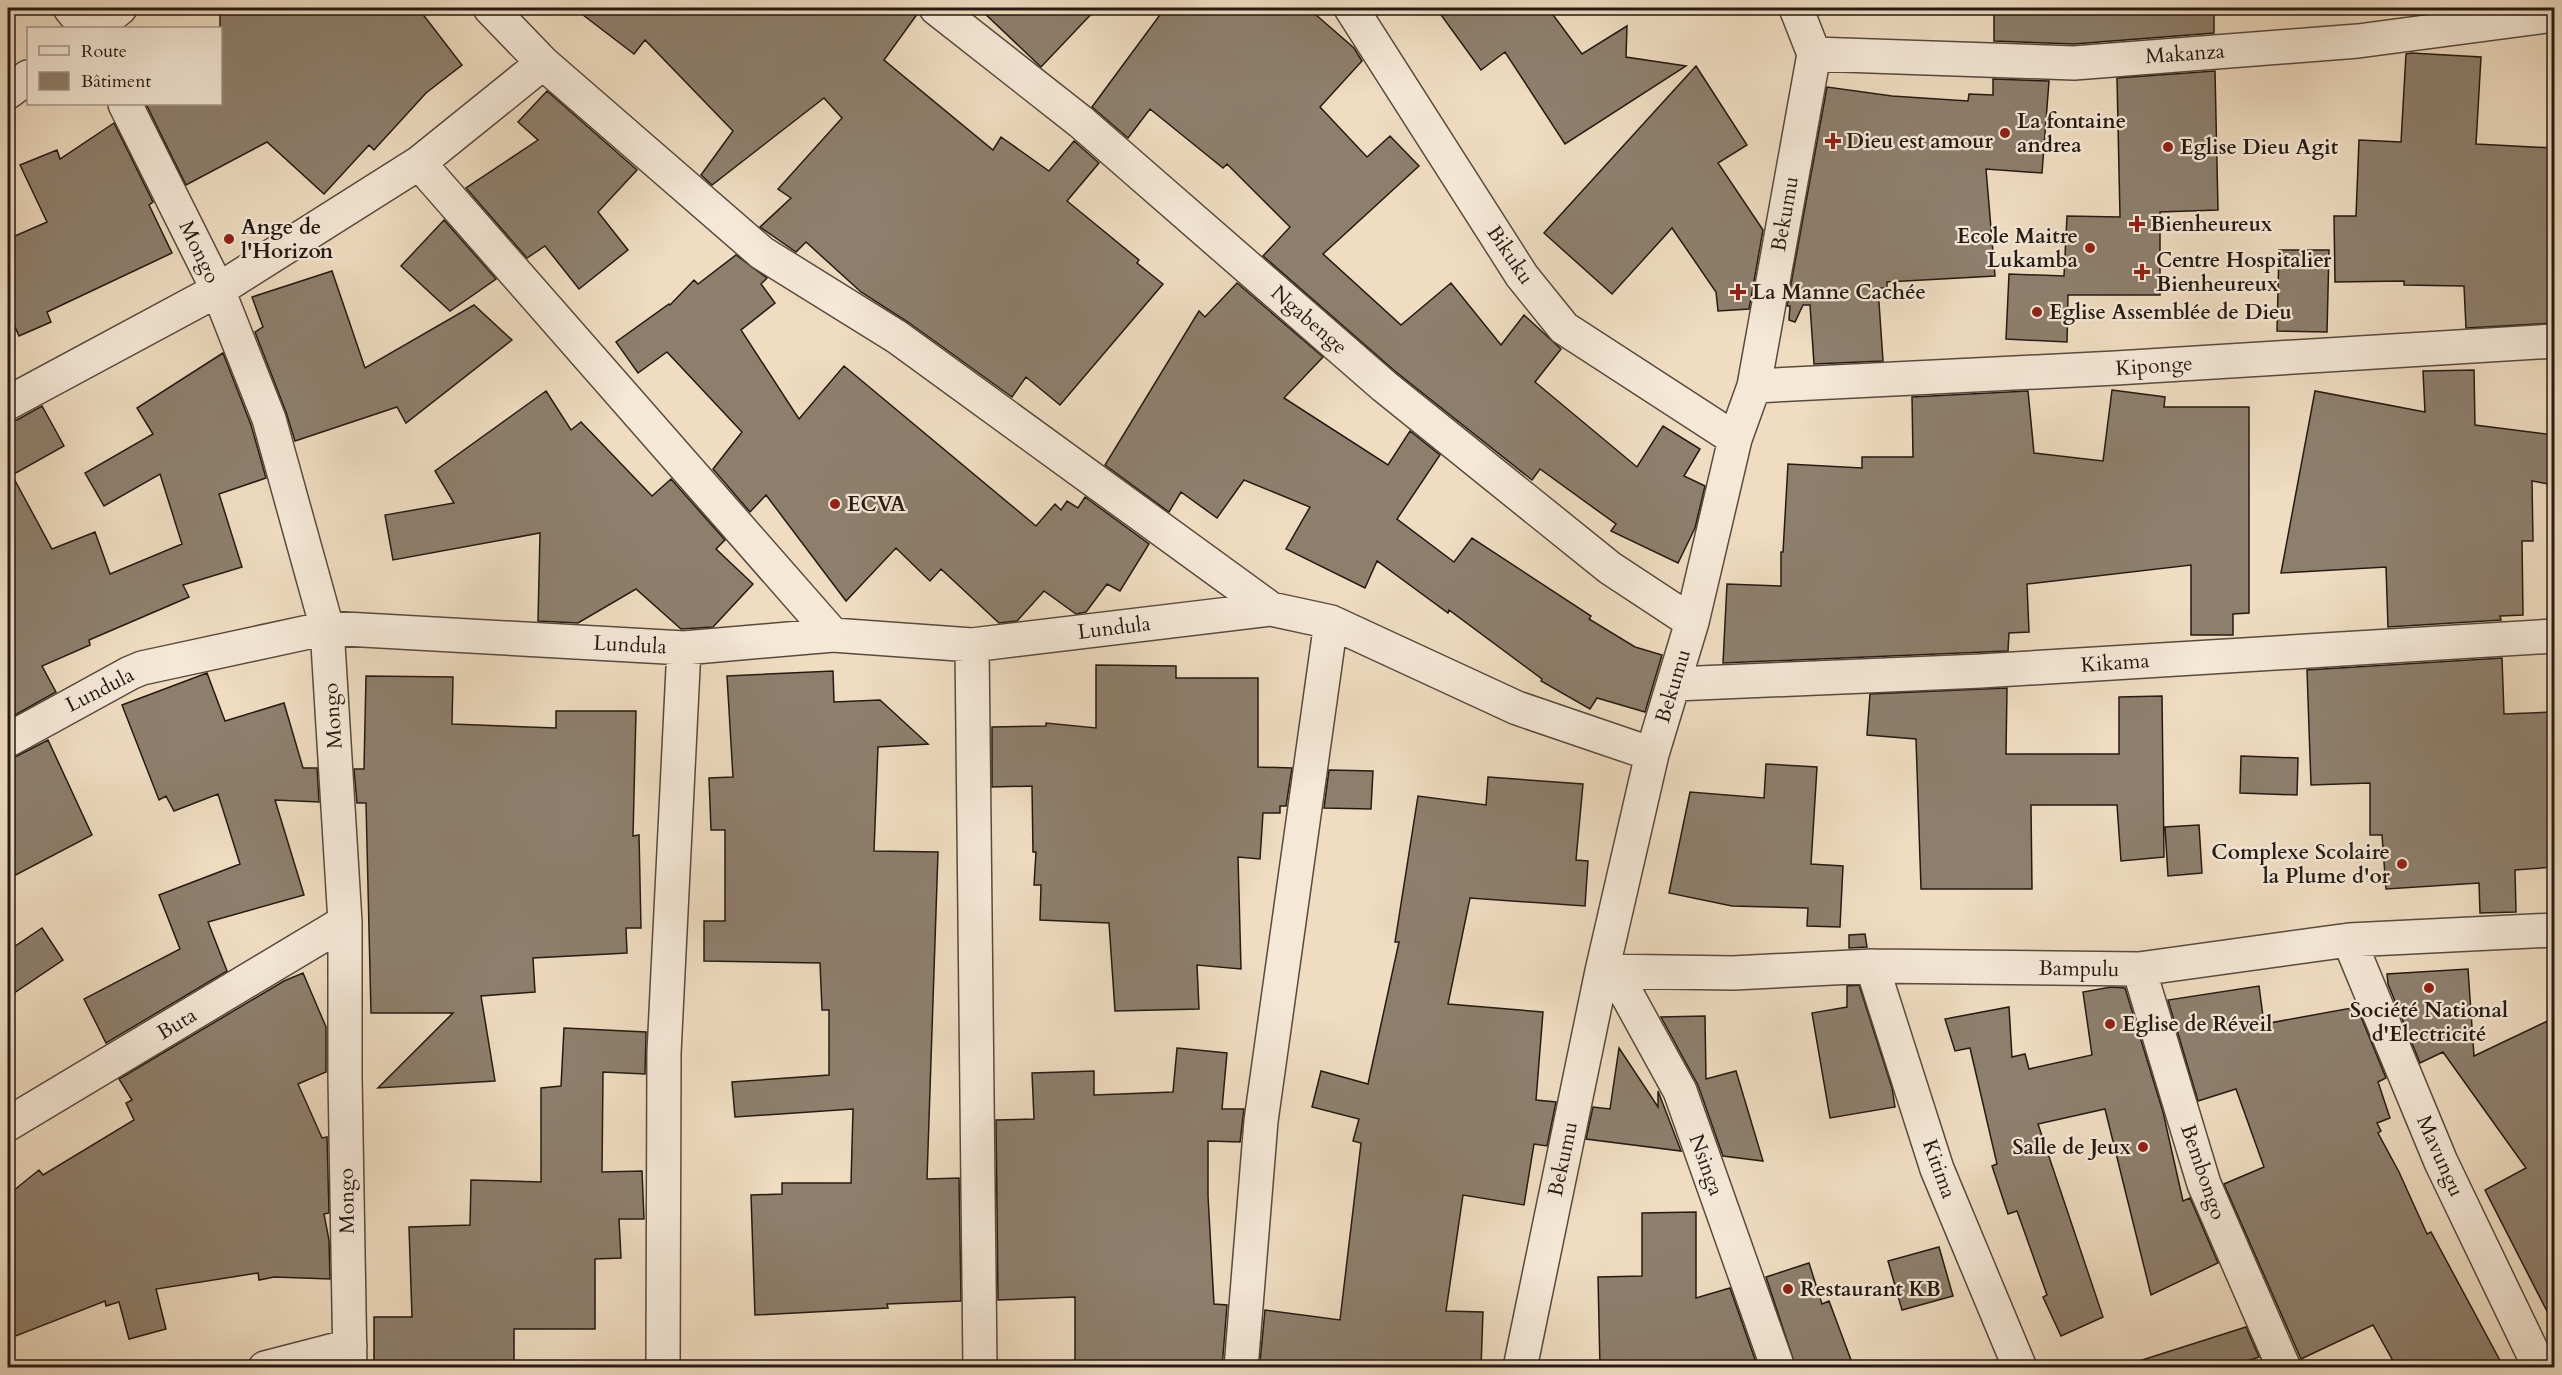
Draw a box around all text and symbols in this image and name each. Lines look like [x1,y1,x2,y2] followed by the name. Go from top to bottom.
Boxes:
[27,27,222,105] legend
[2144,37,2226,71] street label: Makanza
[81,39,127,64] text: Route
[81,69,151,94] text: Bâtiment
[2017,107,2126,160] place label: La fontaine andrea
[1998,126,2012,140] marker: La fontaine andrea
[1846,127,1994,156] place label: Dieu est amour
[1824,132,1842,150] marker: Dieu est amour
[2180,133,2339,162] place label: Eglise Dieu Agit
[2161,140,2175,154] marker: Eglise Dieu Agit
[1764,174,1806,254] street label: Bekumu
[2150,210,2273,239] place label: Bienheureux
[241,213,334,266] place label: Ange de l'Horizon
[2128,215,2146,233] marker: Bienheureux
[171,216,227,288] street label: Mongo
[1480,220,1540,290] street label: Bikuku
[1957,222,2079,275] place label: Ecole Maitre Lukamba
[222,232,236,246] marker: Ange de l'Horizon
[2083,241,2097,255] marker: Ecole Maitre Lukamba
[2156,246,2332,299] place label: Centre Hospitalier Bienheureux
[2133,263,2151,281] marker: Centre Hospitalier Bienheureux
[1752,278,1926,307] place label: La Manne Cachée
[1264,279,1354,361] street label: Ngabenge
[1729,283,1747,301] marker: La Manne Cachée
[2049,298,2292,327] place label: Eglise Assemblée de Dieu
[2030,305,2044,319] marker: Eglise Assemblée de Dieu
[2114,349,2194,383] street label: Kiponge
[847,490,906,519] place label: ECVA
[828,497,842,511] marker: ECVA
[1076,609,1152,647] street label: Lundula
[593,629,667,661] street label: Lundula
[1648,645,1698,727] street label: Bekumu
[2080,646,2150,680] street label: Kikama
[61,660,139,720] street label: Lundula
[316,682,350,750] street label: Mongo
[2211,838,2391,891] place label: Complexe Scolaire la Plume d'or
[2395,857,2409,871] marker: Complexe Scolaire la Plume d'or
[2038,954,2120,984] street label: Bampulu
[2422,981,2436,995] marker: Société National d'Electricité
[2350,996,2508,1049] place label: Société National d'Electricité
[152,1001,202,1047] street label: Buta
[2122,1010,2272,1039] place label: Eglise de Réveil
[2103,1017,2117,1031] marker: Eglise de Réveil
[2409,1111,2471,1201] street label: Mavungu
[1541,1119,1585,1199] street label: Bekumu
[2173,1120,2233,1224] street label: Bembongo
[1681,1130,1731,1200] street label: Nsinga
[2012,1133,2132,1162] place label: Salle de Jeux
[1915,1135,1963,1203] street label: Kitima
[2136,1140,2150,1154] marker: Salle de Jeux
[332,1168,362,1234] street label: Mongo
[1800,1275,1941,1304] place label: Restaurant KB
[1781,1282,1795,1296] marker: Restaurant KB

